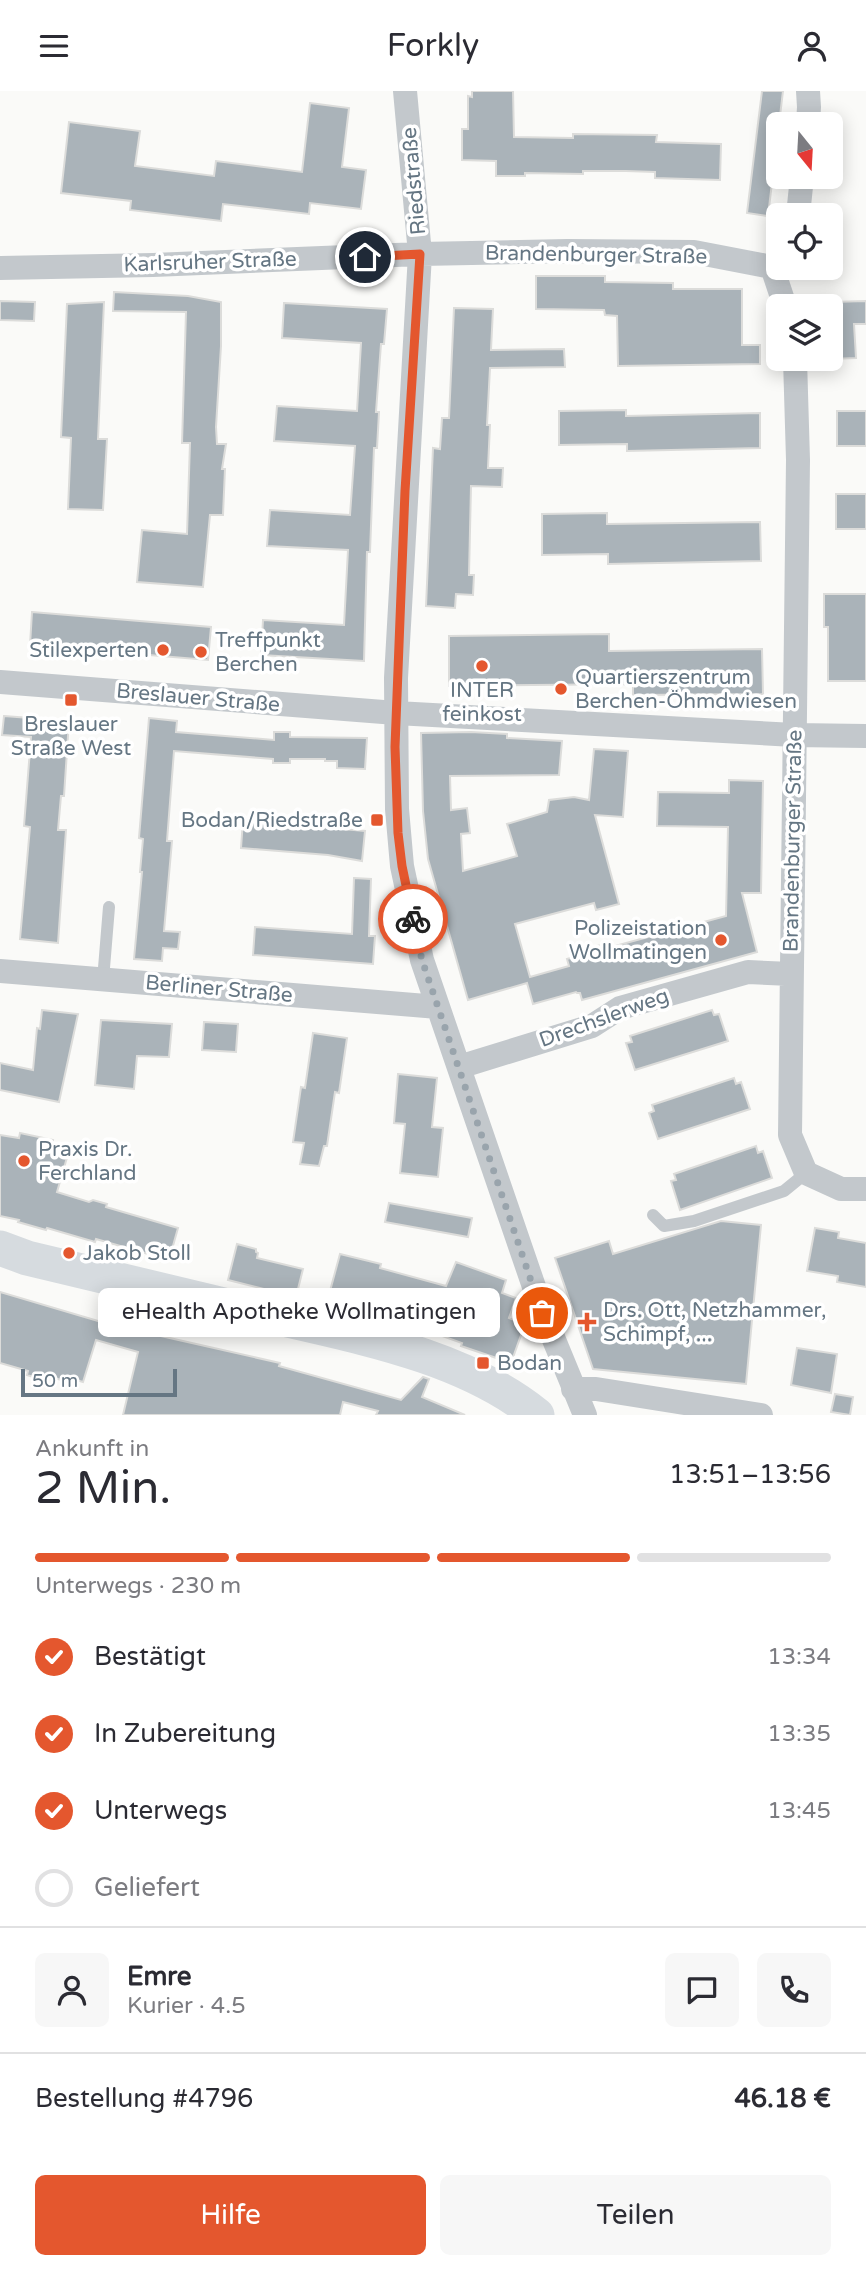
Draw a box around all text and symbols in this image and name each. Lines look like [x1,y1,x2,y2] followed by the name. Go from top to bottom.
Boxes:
[35,27,73,65] icon: menu
[387,27,479,65] text: Forkly
[793,27,831,65] icon: person
[766,112,844,189] north arrow
[766,112,843,371] map controls
[397,126,431,236] street label: Riedstraße
[766,203,843,280] button: locate
[335,227,395,287] pin
[346,238,384,276] icon: home
[485,241,707,269] street label: Brandenburger Straße
[123,246,297,278] street label: Karlsruher Straße
[766,294,843,371] button: layers
[215,628,321,677] place label: Treffpunkt Berchen
[29,638,149,663] place label: Stilexperten
[155,642,171,658] marker: Stilexperten
[193,644,209,660] marker: Treffpunkt Berchen
[474,658,490,674] marker: INTER feinkost
[575,665,797,714] place label: Quartierszentrum Berchen-Öhmdwiesen
[115,678,281,718] street label: Breslauer Straße
[442,678,522,727] place label: INTER feinkost
[553,681,569,697] marker: Quartierszentrum Berchen-Öhmdwiesen
[63,692,79,708] marker: Breslauer Straße West
[11,712,131,761] place label: Breslauer Straße West
[779,730,807,952] street label: Brandenburger Straße
[181,808,363,833] place label: Bodan/Riedstraße
[369,812,385,828] marker: Bodan/Riedstraße
[378,884,448,954] courier
[394,900,432,938] icon: bike
[569,916,707,965] place label: Polizeistation Wollmatingen
[713,932,729,948] marker: Polizeistation Wollmatingen
[144,970,294,1008] street label: Berliner Straße
[536,983,672,1053] street label: Drechslerweg
[38,1137,137,1186] place label: Praxis Dr. Ferchland
[16,1153,32,1169] marker: Praxis Dr. Ferchland
[83,1241,191,1266] place label: Jakob Stoll
[61,1245,77,1261] marker: Jakob Stoll
[512,1283,572,1343] pin
[98,1289,500,1337] callout: eHealth Apotheke Wollmatingen
[523,1294,561,1332] icon: bag
[122,1298,476,1326] text: eHealth Apotheke Wollmatingen
[603,1298,826,1347] place label: Drs. Ott, Netzhammer, Schimpf, ...
[577,1312,597,1332] marker: Drs. Ott, Netzhammer, Schimpf, ...
[497,1351,562,1376] place label: Bodan
[475,1355,491,1371] marker: Bodan
[21,1366,177,1398] scale bar
[32,1370,78,1392] text: 50 m
[35,1435,149,1463] text: Ankunft in
[669,1459,831,1490] text: 13:51–13:56
[35,1461,171,1516] text: 2 Min.
[35,1572,241,1600] text: Unterwegs · 230 m
[35,1638,73,1676] icon: check
[94,1641,206,1672] text: Bestätigt
[767,1643,831,1671] text: 13:34
[35,1715,73,1753] icon: check
[94,1718,276,1749] text: In Zubereitung
[767,1720,831,1748] text: 13:35
[35,1792,73,1830] icon: check
[94,1795,227,1826] text: Unterwegs
[767,1797,831,1825] text: 13:45
[94,1872,200,1903] text: Geliefert
[35,1953,109,2027] button: person
[665,1953,739,2027] button: chat
[757,1953,831,2027] button: phone
[127,1961,192,1992] text: Emre
[127,1992,246,2020] text: Kurier · 4.5
[35,2083,253,2114] text: Bestellung #4796
[734,2083,831,2114] text: 46.18 €
[35,2175,426,2255] button: Hilfe
[440,2175,831,2255] button: Teilen

